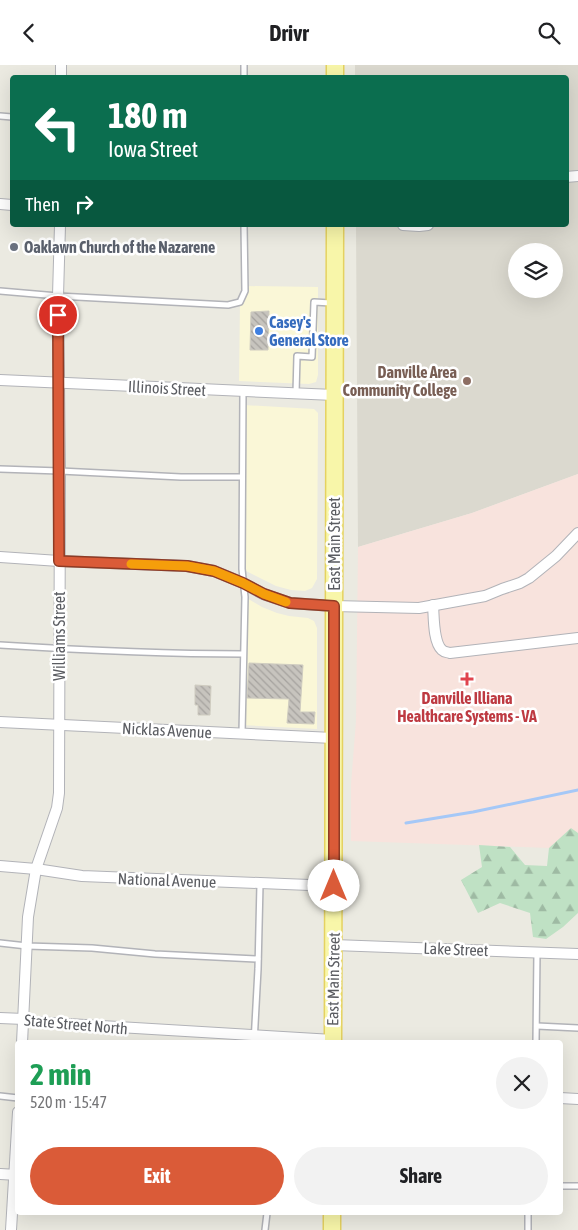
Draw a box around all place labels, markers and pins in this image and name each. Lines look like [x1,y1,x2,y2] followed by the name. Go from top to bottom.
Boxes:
[24,238,215,256] place label: Oaklawn Church of the Nazarene
[8,241,20,253] marker: Oaklawn Church of the Nazarene
[37,294,79,336] pin
[269,313,349,349] place label: Casey's General Store
[253,325,265,337] marker: Casey's General Store
[343,363,457,399] place label: Danville Area Community College
[461,375,473,387] marker: Danville Area Community College
[460,672,474,686] marker: Danville Illiana Healthcare Systems - VA
[397,689,537,725] place label: Danville Illiana Healthcare Systems - VA

